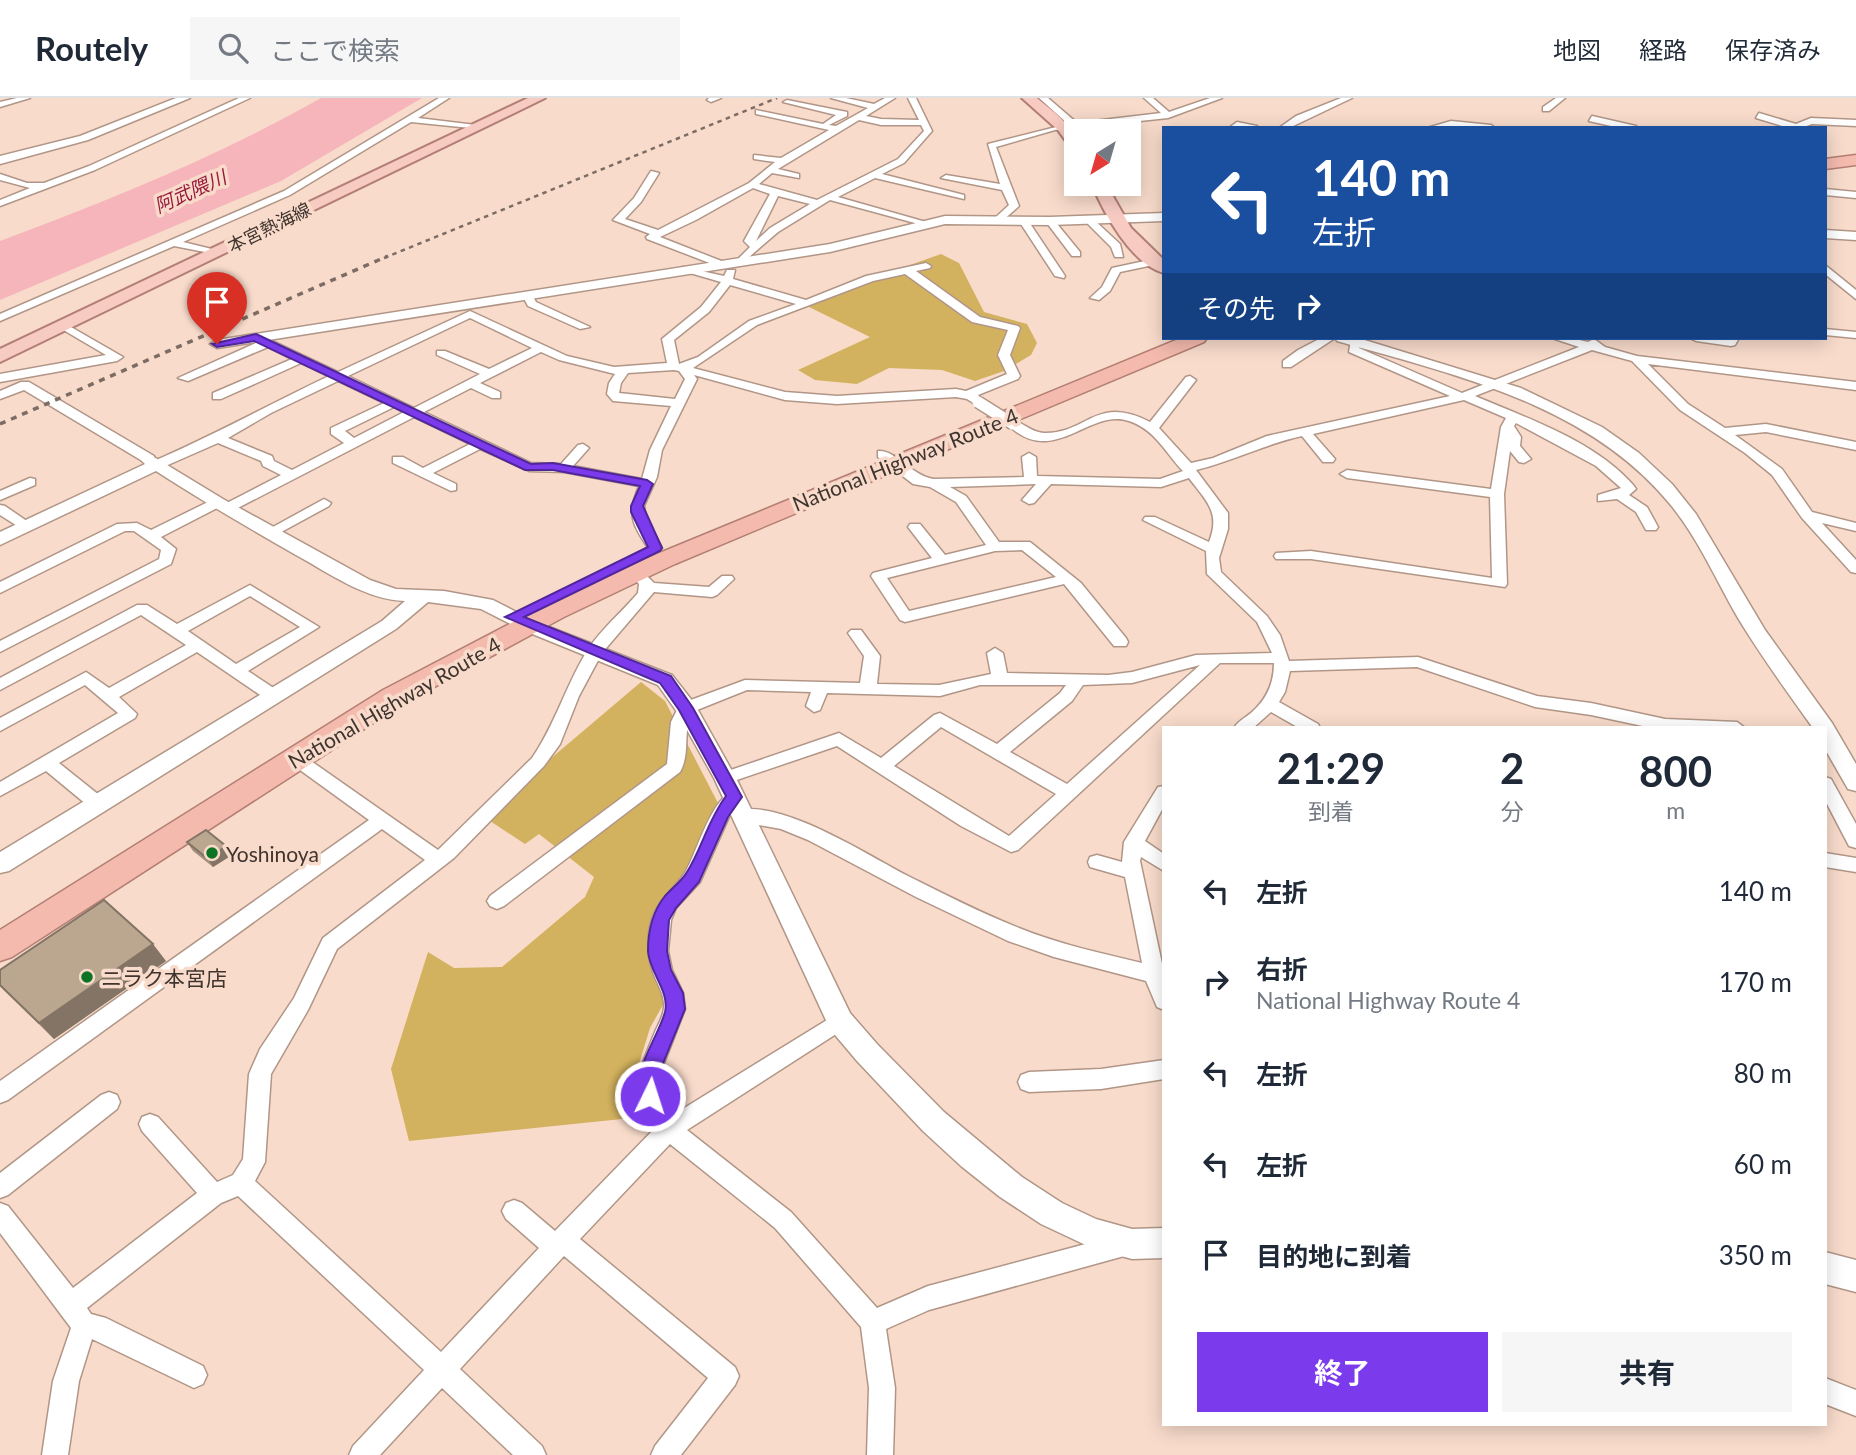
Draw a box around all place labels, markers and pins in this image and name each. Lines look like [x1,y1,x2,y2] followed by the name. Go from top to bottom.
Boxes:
[187,272,247,344] pin
[226,841,319,866] place label: Yoshinoya
[204,845,220,861] marker: Yoshinoya
[101,965,227,990] place label: ニラク本宮店
[79,969,95,985] marker: ニラク本宮店

